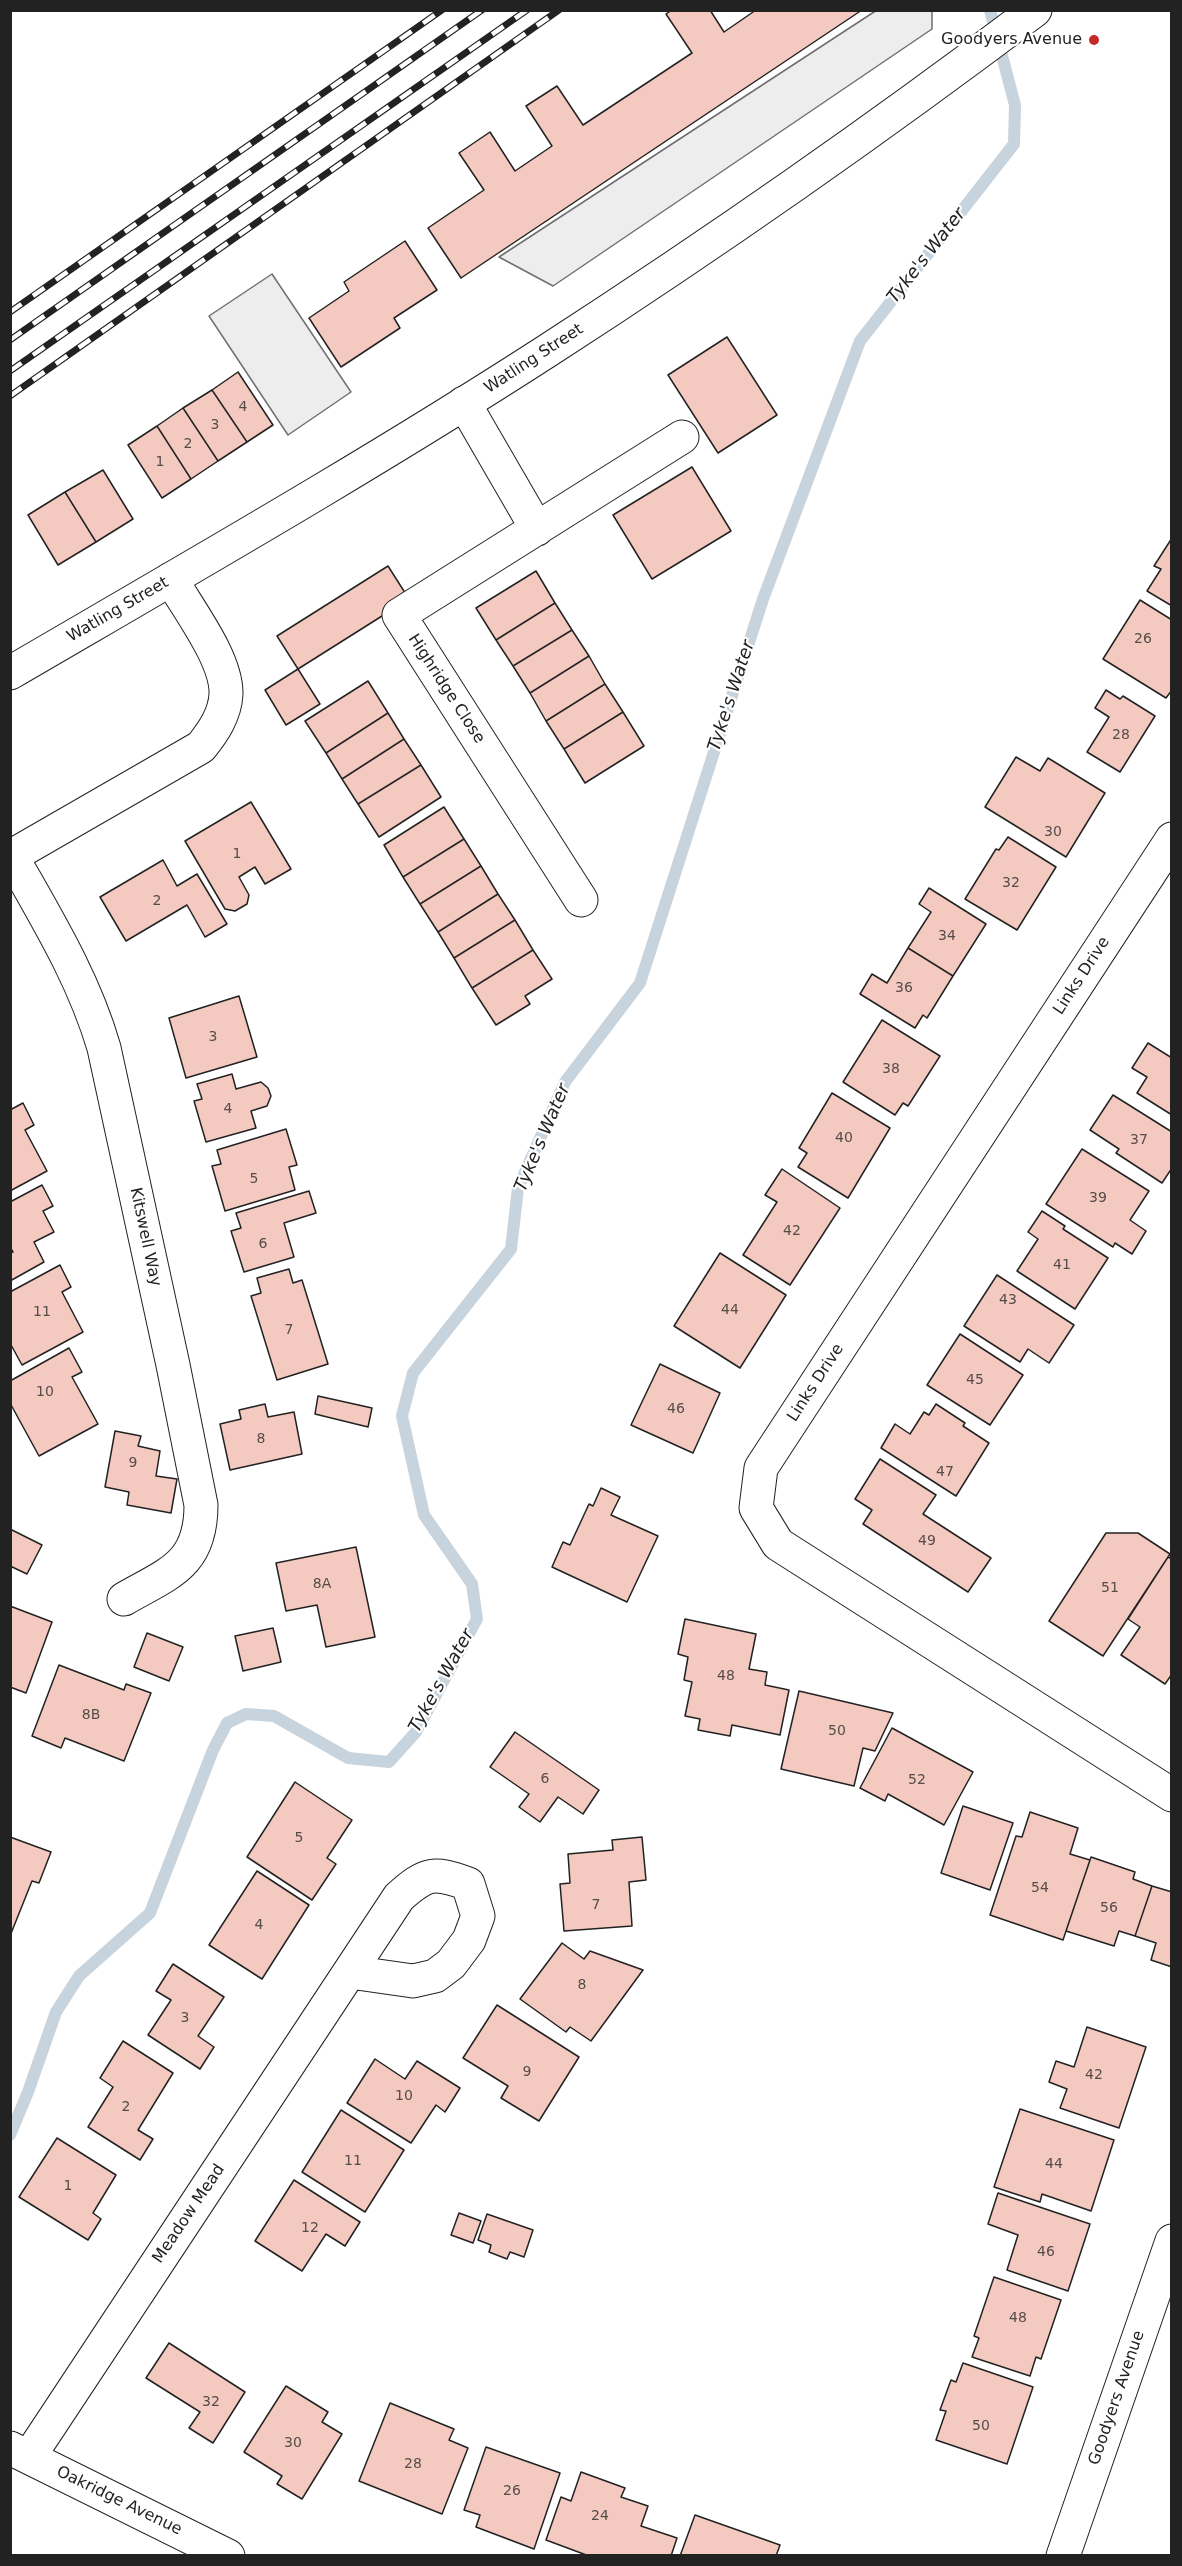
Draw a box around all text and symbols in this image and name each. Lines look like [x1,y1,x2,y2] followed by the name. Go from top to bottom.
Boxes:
[941,30,1082,50] place label: Goodyers Avenue
[1087,33,1101,47] marker: Goodyers Avenue
[883,204,971,308] water label: Tyke's Water
[481,320,587,398] street label: Watling Street
[239,399,247,415] house number: 4
[211,417,219,433] house number: 3
[184,436,192,452] house number: 2
[156,454,164,470] house number: 1
[64,573,172,647] street label: Watling Street
[403,631,489,747] street label: Highridge Close
[1134,631,1152,647] house number: 26
[704,638,760,754] water label: Tyke's Water
[1112,727,1130,743] house number: 28
[1044,824,1062,840] house number: 30
[233,846,241,862] house number: 1
[1002,875,1020,891] house number: 32
[153,893,161,909] house number: 2
[938,928,956,944] house number: 34
[1050,934,1114,1018] street label: Links Drive
[895,980,913,996] house number: 36
[209,1029,217,1045] house number: 3
[882,1061,900,1077] house number: 38
[511,1081,575,1195] water label: Tyke's Water
[224,1101,232,1117] house number: 4
[835,1130,853,1146] house number: 40
[1130,1132,1148,1148] house number: 37
[250,1171,258,1187] house number: 5
[125,1186,165,1288] street label: Kitswell Way
[1089,1190,1107,1206] house number: 39
[783,1223,801,1239] house number: 42
[259,1236,267,1252] house number: 6
[1053,1257,1071,1273] house number: 41
[999,1292,1017,1308] house number: 43
[721,1302,739,1318] house number: 44
[33,1304,51,1320] house number: 11
[285,1322,293,1338] house number: 7
[784,1341,848,1425] street label: Links Drive
[966,1372,984,1388] house number: 45
[36,1384,54,1400] house number: 10
[667,1401,685,1417] house number: 46
[257,1431,265,1447] house number: 8
[129,1455,137,1471] house number: 9
[936,1464,954,1480] house number: 47
[918,1533,936,1549] house number: 49
[313,1576,331,1592] house number: 8A
[1101,1580,1119,1596] house number: 51
[405,1625,479,1737] water label: Tyke's Water
[717,1668,735,1684] house number: 48
[82,1707,100,1723] house number: 8B
[828,1723,846,1739] house number: 50
[541,1771,549,1787] house number: 6
[908,1772,926,1788] house number: 52
[295,1830,303,1846] house number: 5
[1031,1880,1049,1896] house number: 54
[592,1897,600,1913] house number: 7
[1100,1900,1118,1916] house number: 56
[255,1917,263,1933] house number: 4
[578,1977,586,1993] house number: 8
[181,2010,189,2026] house number: 3
[523,2064,531,2080] house number: 9
[1085,2067,1103,2083] house number: 42
[395,2088,413,2104] house number: 10
[122,2099,130,2115] house number: 2
[344,2153,362,2169] house number: 11
[1045,2156,1063,2172] house number: 44
[149,2161,229,2267] street label: Meadow Mead
[64,2178,72,2194] house number: 1
[301,2220,319,2236] house number: 12
[1037,2244,1055,2260] house number: 46
[1009,2310,1027,2326] house number: 48
[1085,2328,1149,2468] street label: Goodyers Avenue
[202,2394,220,2410] house number: 32
[972,2418,990,2434] house number: 50
[284,2435,302,2451] house number: 30
[404,2456,422,2472] house number: 28
[53,2462,185,2540] street label: Oakridge Avenue
[503,2483,521,2499] house number: 26
[591,2508,609,2524] house number: 24

